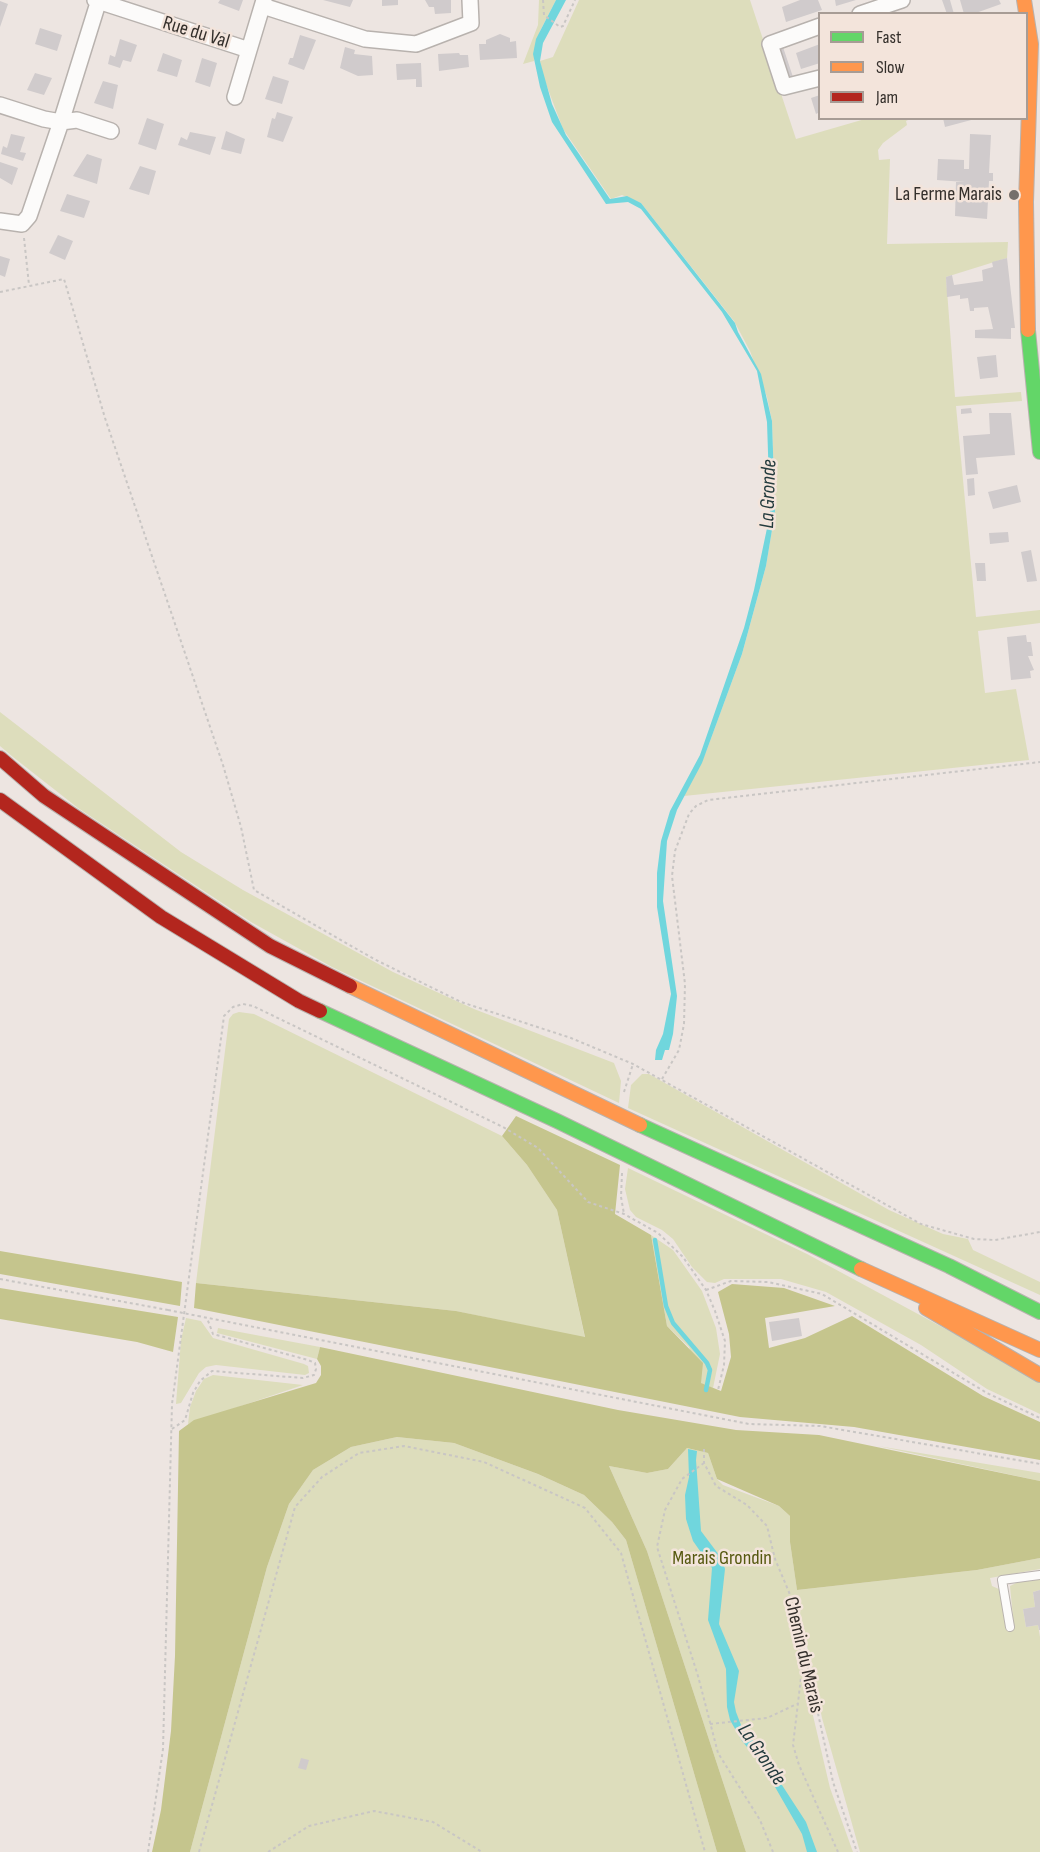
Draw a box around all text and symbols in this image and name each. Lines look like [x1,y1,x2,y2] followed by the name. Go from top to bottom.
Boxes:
[160,12,232,54] street label: Rue du Val
[818,12,1028,120] legend
[876,27,901,48] text: Fast
[876,57,905,78] text: Slow
[876,87,898,108] text: Jam
[895,183,1002,207] place label: La Ferme Marais
[1007,188,1021,202] marker: La Ferme Marais
[755,459,783,529] water label: La Gronde
[672,1547,772,1571] park label: Marais Grondin
[778,1595,828,1715] street label: Chemin du Marais
[731,1719,791,1791] water label: La Gronde

